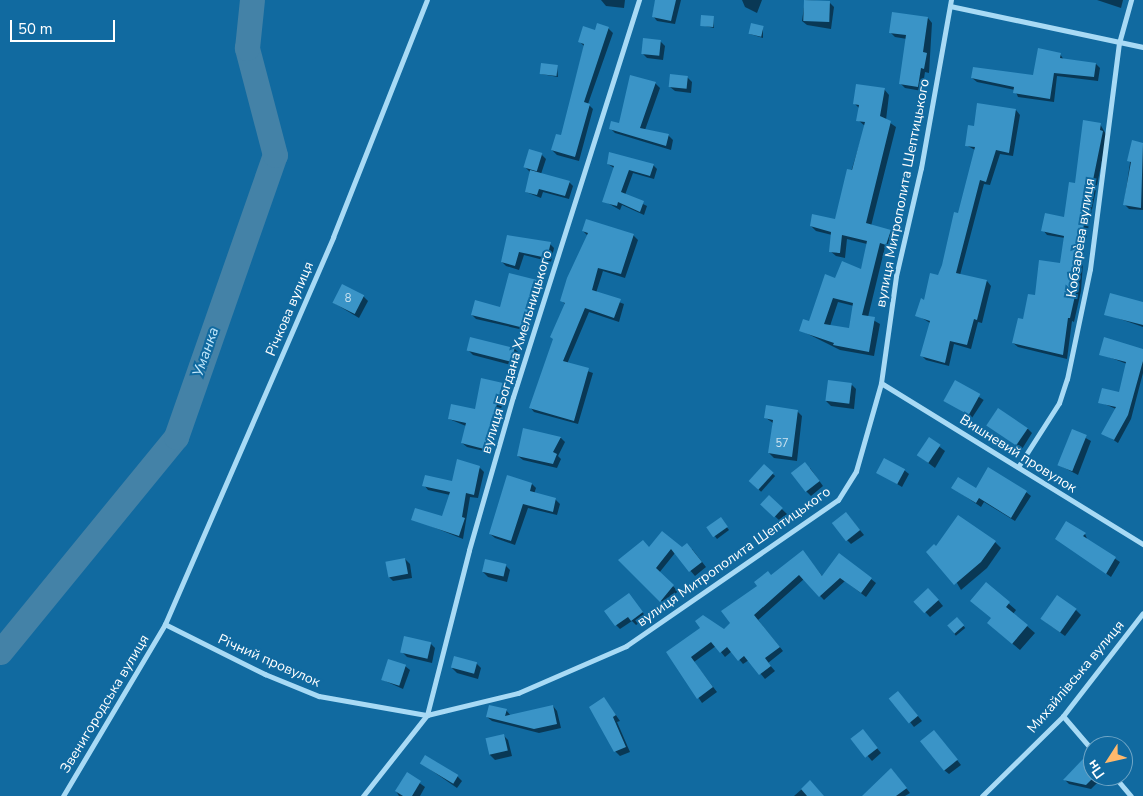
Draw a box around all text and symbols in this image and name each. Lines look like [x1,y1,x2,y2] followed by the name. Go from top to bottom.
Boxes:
[12,10,118,42] scale bar
[18,19,53,39] text: 50 m
[873,77,933,309] street label: вулиця Митрополита Шептицького
[1063,177,1099,299] street label: Кобзарèва вулиця
[478,248,556,456] street label: вулиця Богдана Хмельницького
[263,259,317,359] street label: Річкова вулиця
[345,292,351,306] house number: 8
[189,325,223,379] water label: Уманка
[957,411,1079,497] street label: Вишневий провулок
[775,437,789,451] house number: 57
[634,483,834,631] street label: вулиця Митрополита Шептицького
[1024,617,1128,737] street label: Михайлівська вулиця
[215,631,323,691] street label: Річний провулок
[57,632,153,776] street label: Звенигородська вулиця
[1083,736,1133,786] north arrow
[1083,756,1109,783] text: Пн

